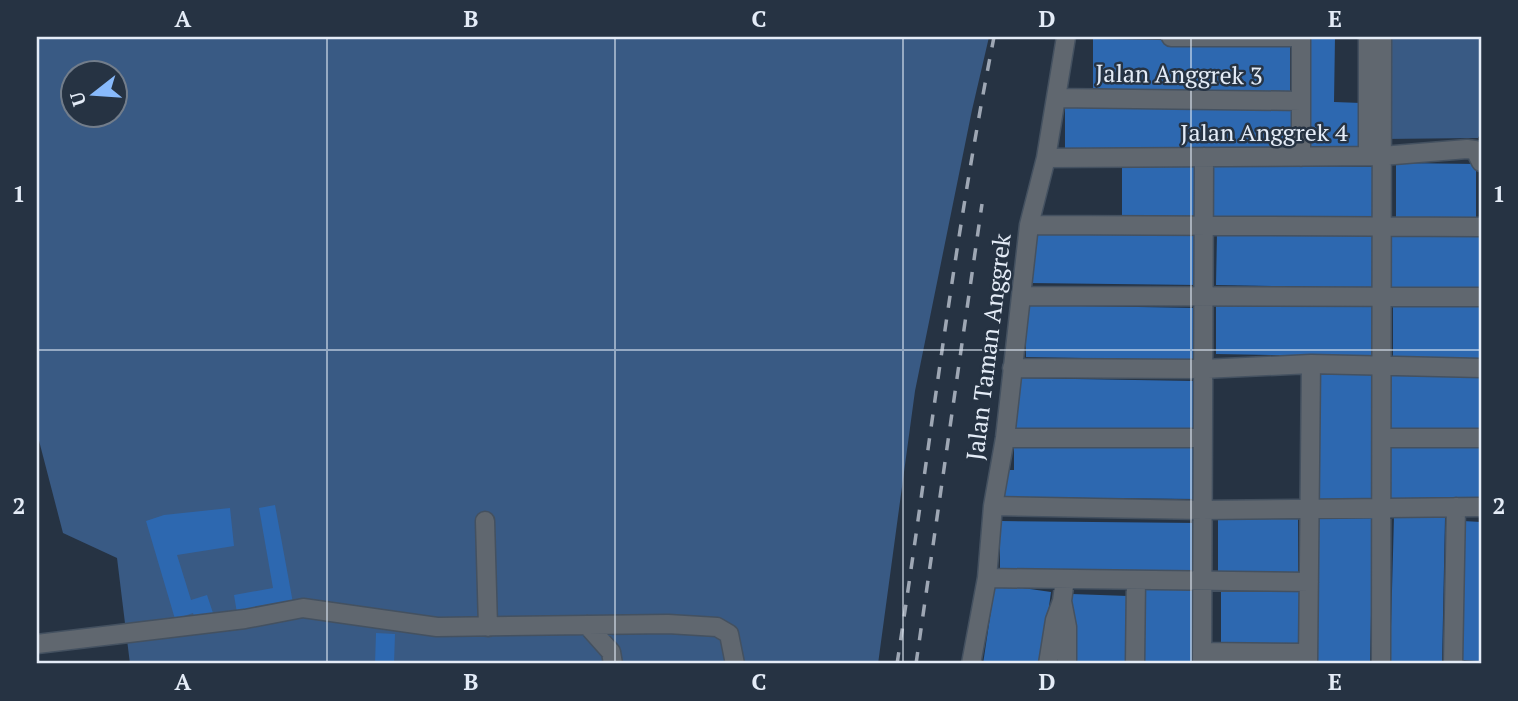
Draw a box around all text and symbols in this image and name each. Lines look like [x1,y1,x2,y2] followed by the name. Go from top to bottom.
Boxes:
[175,3,192,34] text: A
[464,3,479,34] text: B
[752,3,767,34] text: C
[1039,3,1056,34] text: D
[1328,3,1342,34] text: E
[1095,57,1263,91] street label: Jalan Anggrek 3
[60,60,130,130] north arrow
[63,89,91,109] text: U
[1180,116,1348,148] street label: Jalan Anggrek 4
[13,178,26,209] text: 1
[1493,178,1506,209] text: 1
[958,231,1018,462] street label: Jalan Taman Anggrek
[13,490,26,521] text: 2
[1493,490,1506,521] text: 2
[175,666,192,697] text: A
[464,666,479,697] text: B
[752,666,767,697] text: C
[1039,666,1056,697] text: D
[1328,666,1342,697] text: E

